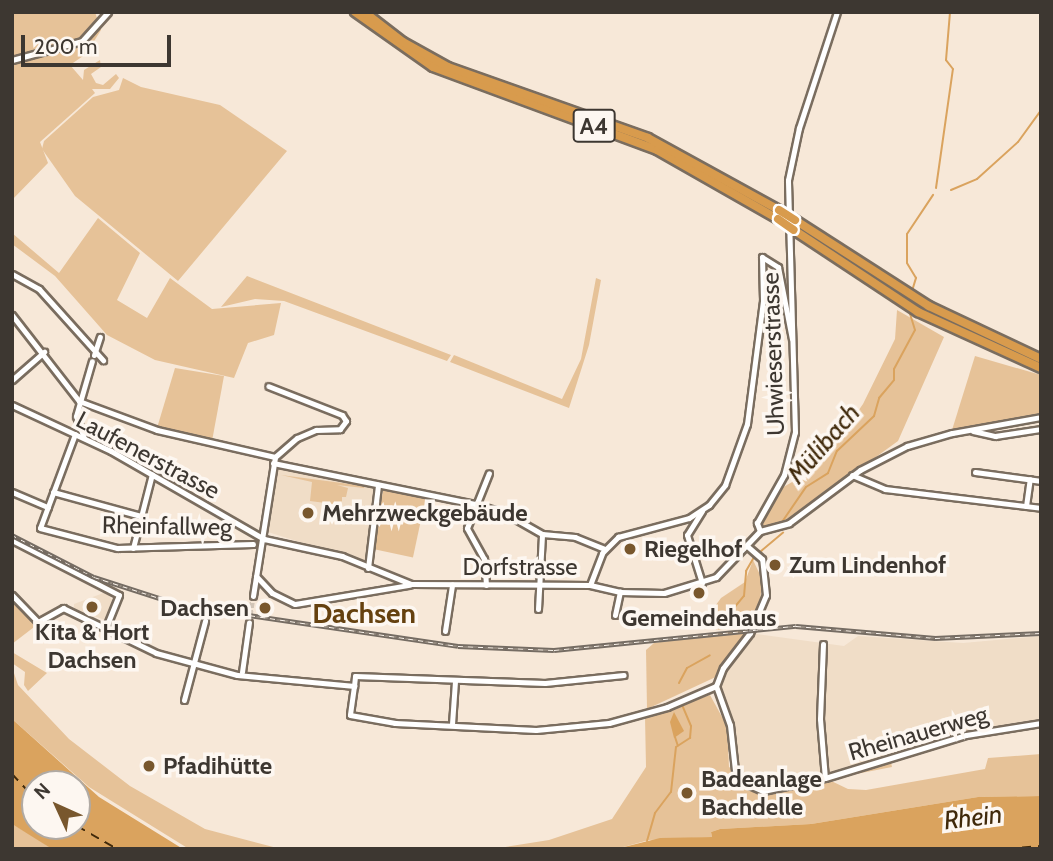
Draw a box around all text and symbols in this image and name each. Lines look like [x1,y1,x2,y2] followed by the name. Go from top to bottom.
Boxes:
[24,21,175,65] scale bar
[34,34,97,59] text: 200 m
[571,106,617,146] road number: A4
[756,272,790,436] street label: Uhwieserstrasse
[781,398,867,490] water label: Mülibach
[71,405,225,505] street label: Laufenerstrasse
[322,499,528,527] place label: Mehrzweckgebäude
[300,505,316,521] marker: Mehrzweckgebäude
[102,510,232,542] street label: Rheinfallweg
[644,535,742,563] place label: Riegelhof
[622,541,638,557] marker: Riegelhof
[789,551,946,579] place label: Zum Lindenhof
[462,553,578,581] street label: Dorfstrasse
[767,557,783,573] marker: Zum Lindenhof
[691,585,707,601] marker: Gemeindehaus
[160,594,249,622] place label: Dachsen
[312,596,416,630] district label: Dachsen
[255,598,275,618] marker: Dachsen
[84,599,100,615] marker: Kita & Hort Dachsen
[622,604,776,632] place label: Gemeindehaus
[35,618,149,674] place label: Kita & Hort Dachsen
[845,699,991,767] street label: Rheinauerweg
[163,752,272,780] place label: Pfadihütte
[141,758,157,774] marker: Pfadihütte
[701,765,822,821] place label: Badeanlage Bachdelle
[21,770,91,840] north arrow
[29,778,55,804] text: N
[679,785,695,801] marker: Badeanlage Bachdelle
[942,799,1004,837] water label: Rhein

